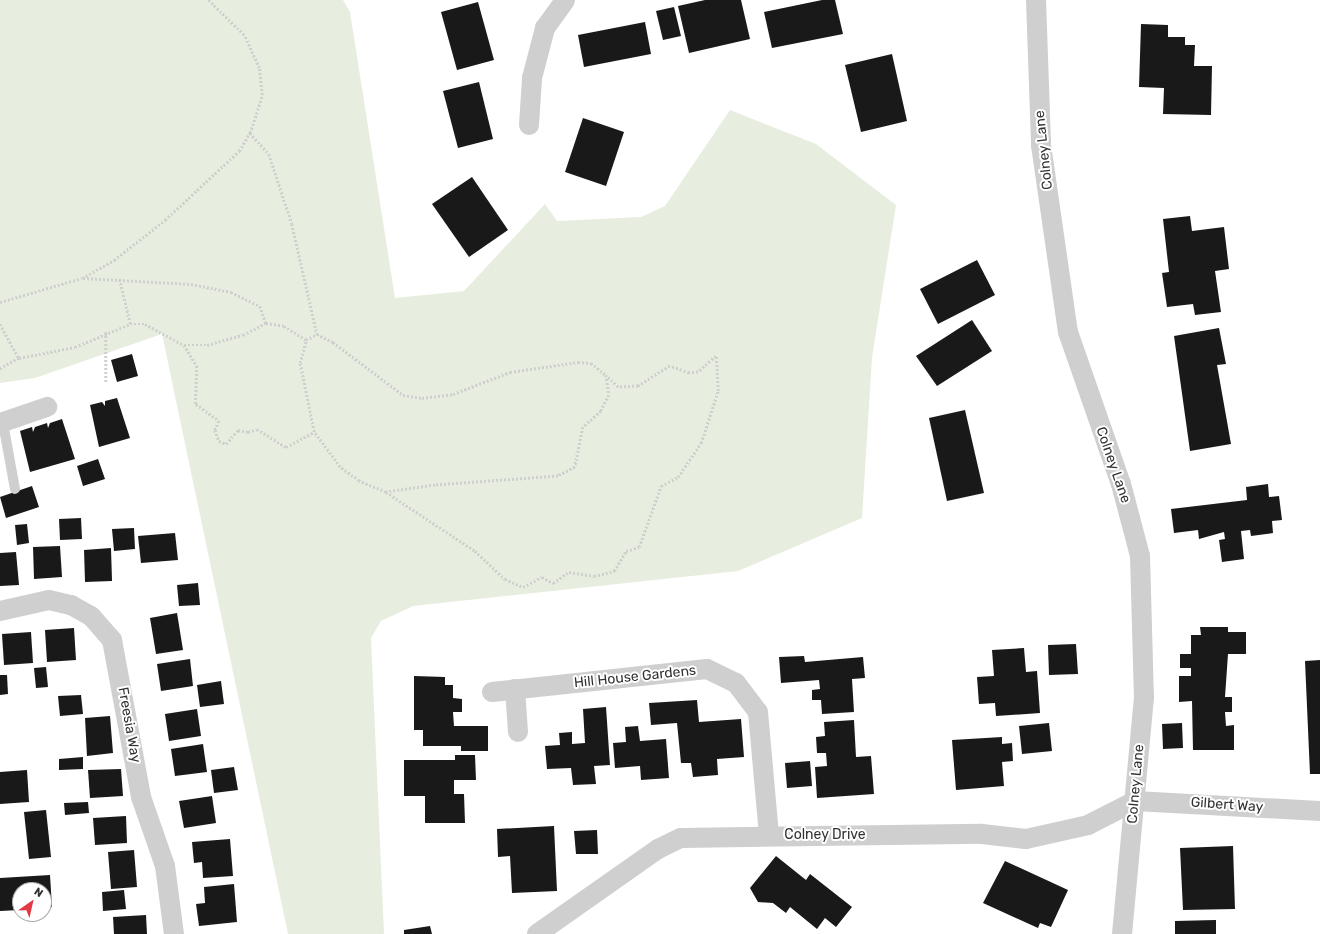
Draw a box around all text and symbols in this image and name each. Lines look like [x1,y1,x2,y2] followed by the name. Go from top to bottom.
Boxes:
[1031,109,1057,191] street label: Colney Lane
[1092,424,1134,506] street label: Colney Lane
[573,662,697,692] street label: Hill House Gardens
[114,686,144,764] street label: Freesia Way
[1124,743,1148,825] street label: Colney Lane
[1190,794,1264,816] street label: Gilbert Way
[784,827,866,843] street label: Colney Drive
[12,882,52,922] north arrow
[32,885,45,900] text: N

